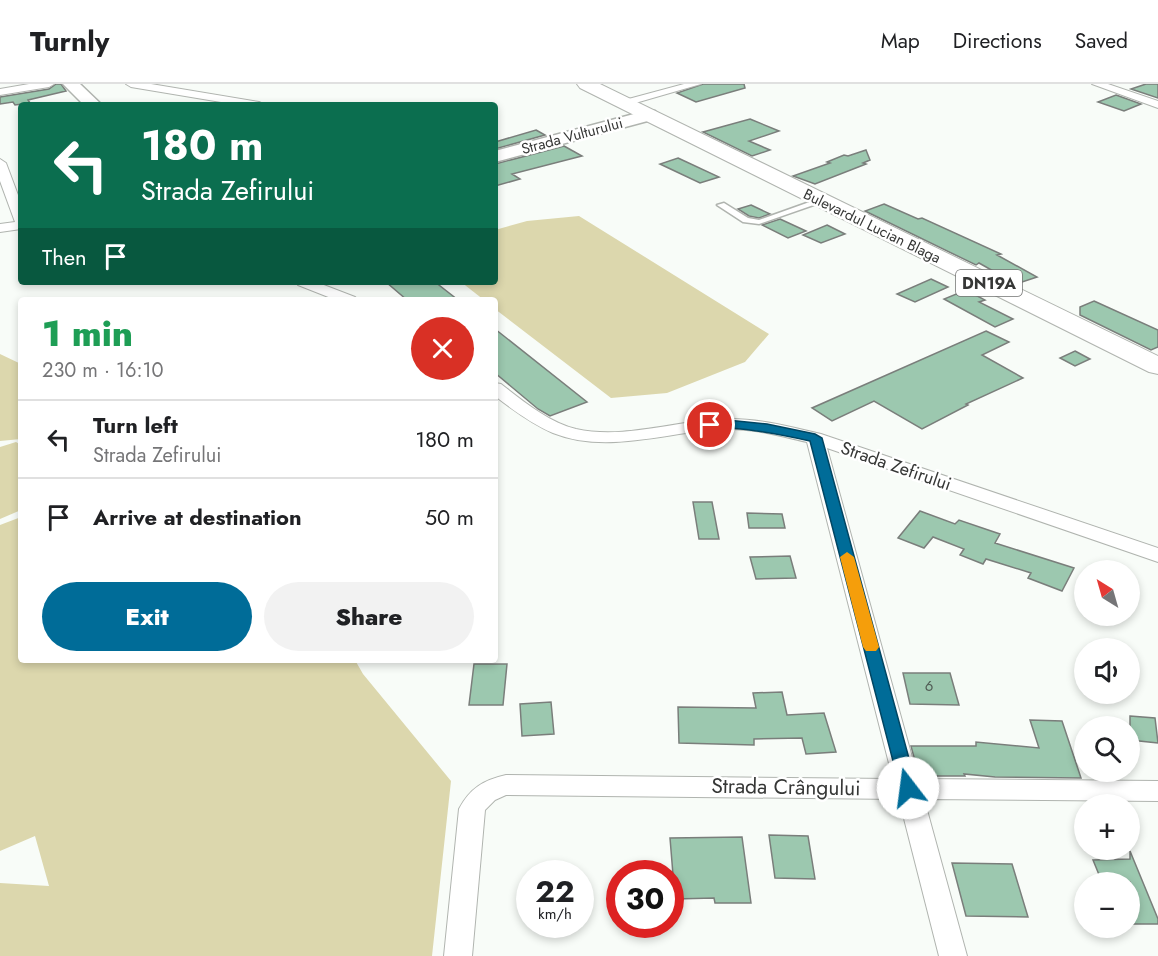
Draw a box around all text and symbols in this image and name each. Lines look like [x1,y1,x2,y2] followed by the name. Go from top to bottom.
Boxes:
[30,21,109,62] text: Turnly
[881,26,920,56] text: Map
[953,26,1042,56] text: Directions
[1075,26,1128,56] text: Saved
[519,112,625,160] street label: Strada Vulturului
[141,115,264,176] text: 180 m
[42,126,120,204] icon: left
[141,171,314,210] text: Strada Zefirului
[800,183,944,269] street label: Bulevardul Lucian Blaga
[99,240,132,273] icon: arrive
[42,241,87,273] text: Then
[956,270,1022,296] road number: DN19A
[42,307,133,359] text: 1 min
[411,317,474,380] button: close
[42,356,163,385] text: 230 m · 16:10
[684,399,735,450] pin
[693,408,726,441] icon: arrive
[93,409,178,441] text: Turn left
[42,423,75,456] icon: left
[415,423,474,455] text: 180 m
[837,435,955,497] street label: Strada Zefirului
[93,441,221,470] text: Strada Zefirului
[42,501,75,534] icon: arrive
[93,501,302,533] text: Arrive at destination
[425,501,474,533] text: 50 m
[1074,560,1140,626] north arrow
[1074,560,1140,938] map controls
[42,582,252,651] button: Exit
[264,582,474,651] button: Share
[1074,638,1140,704] button: sound
[925,675,933,697] house number: 6
[1074,716,1140,782] button: search
[876,756,940,820] position arrow
[711,771,861,803] street label: Strada Crângului
[1074,794,1140,860] button: +
[606,860,684,938] speed limit sign: 30
[535,870,575,913] text: 22
[1074,872,1140,938] button: −
[538,903,572,925] text: km/h

